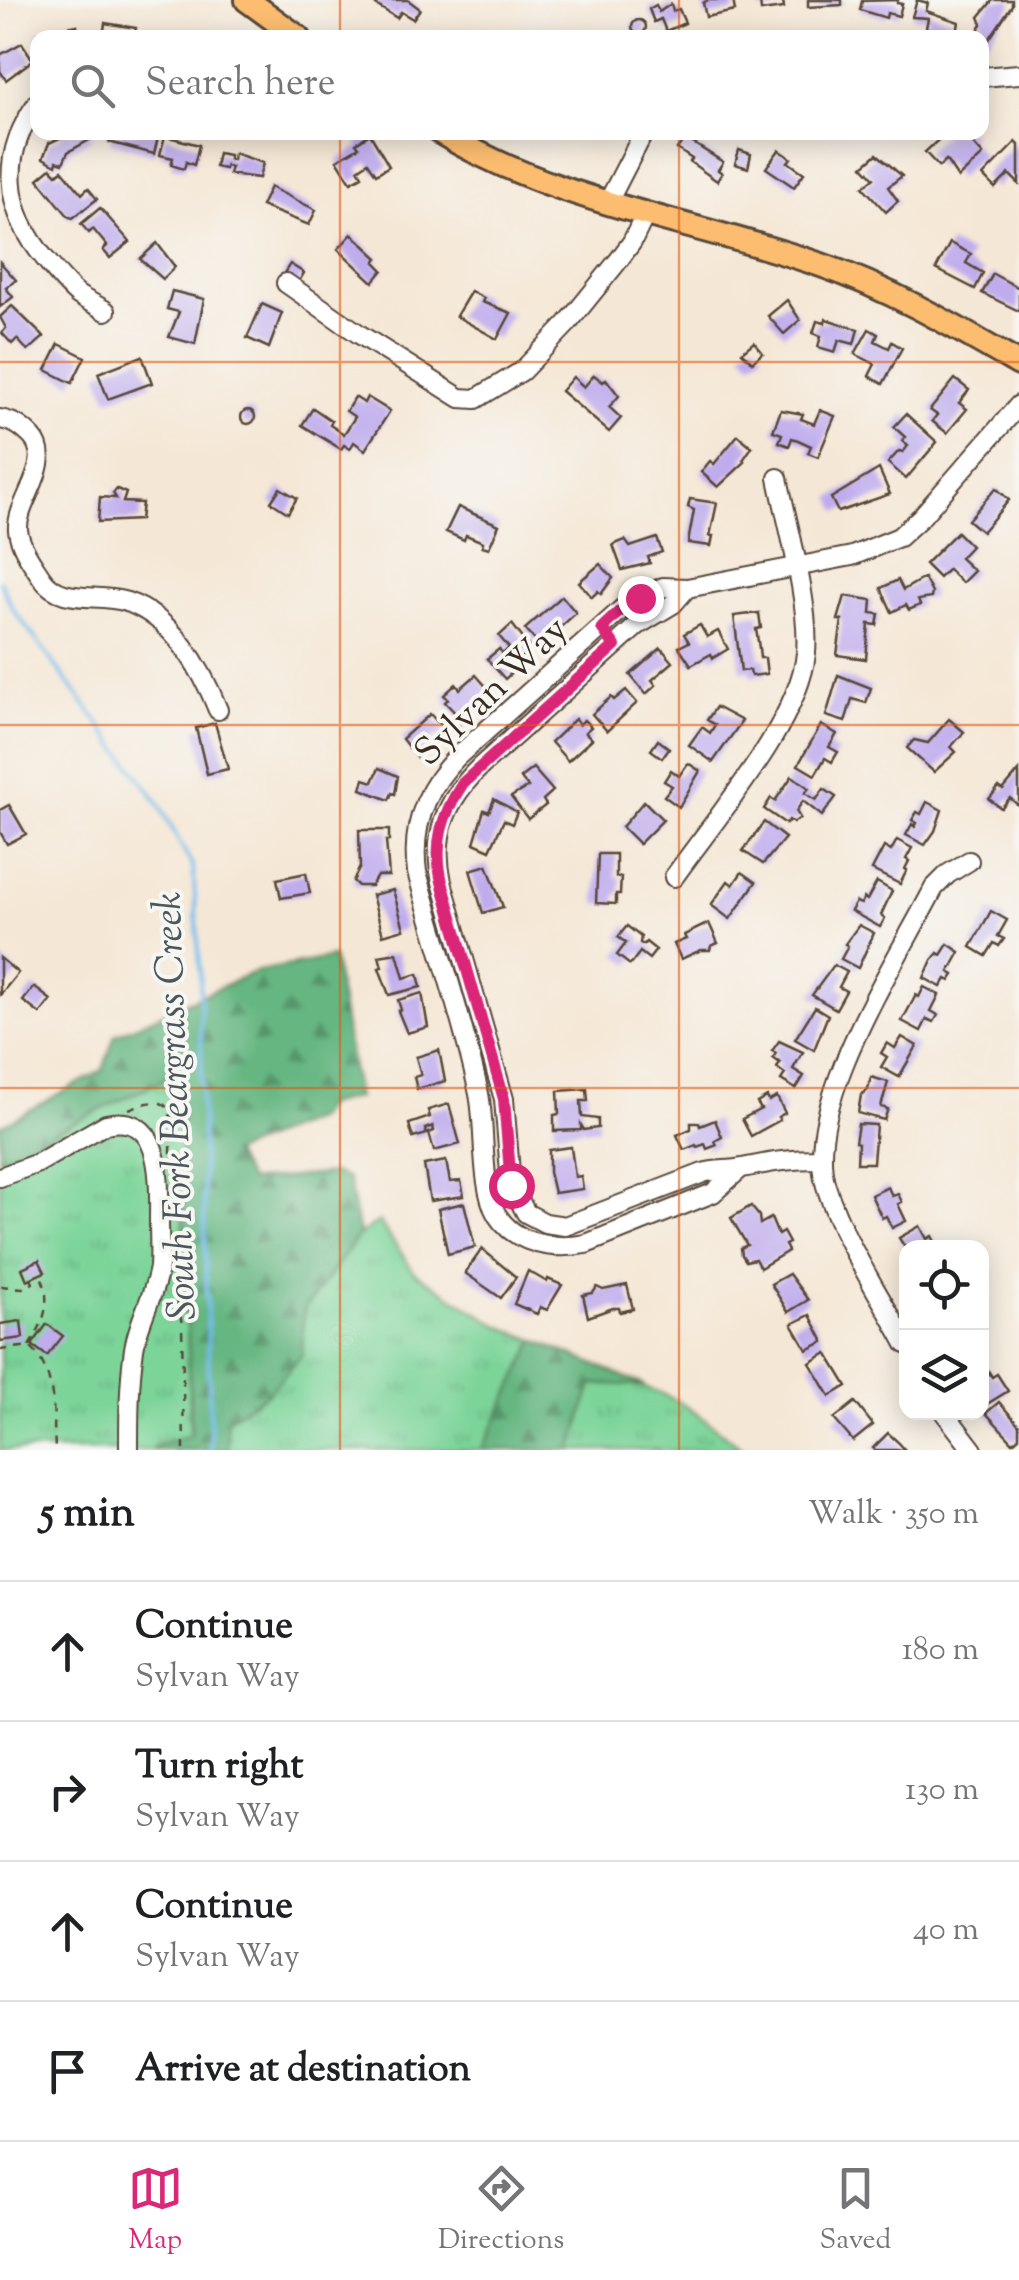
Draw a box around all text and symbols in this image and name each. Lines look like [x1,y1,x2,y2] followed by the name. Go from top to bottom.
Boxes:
[30,30,989,140] search box
[65,58,120,113] icon: search
[145,58,336,112] text: Search here
[618,576,664,622] route end
[404,606,582,780] street label: Sylvan Way
[142,891,213,1321] water label: South Fork Beargrass Creek
[489,1163,535,1209] route start
[899,1240,989,1420] map controls
[899,1240,989,1330] button: locate
[899,1330,989,1420] button: layers
[40,1485,135,1545] text: 5 min
[808,1492,979,1538] text: Walk · 350 m
[135,1601,293,1655] text: Continue
[40,1624,95,1679] icon: ahead
[902,1628,979,1674] text: 180 m
[135,1655,300,1701] text: Sylvan Way
[135,1741,303,1795] text: Turn right
[40,1764,95,1819] icon: right
[905,1768,979,1814] text: 130 m
[135,1795,300,1841] text: Sylvan Way
[135,1881,293,1935] text: Continue
[40,1904,95,1959] icon: ahead
[913,1908,979,1954] text: 40 m
[135,1935,300,1981] text: Sylvan Way
[40,2044,95,2099] icon: arrive
[135,2044,471,2098] text: Arrive at destination
[128,2161,183,2261] tab: Map
[438,2161,564,2261] tab: Directions
[819,2161,891,2261] tab: Saved

